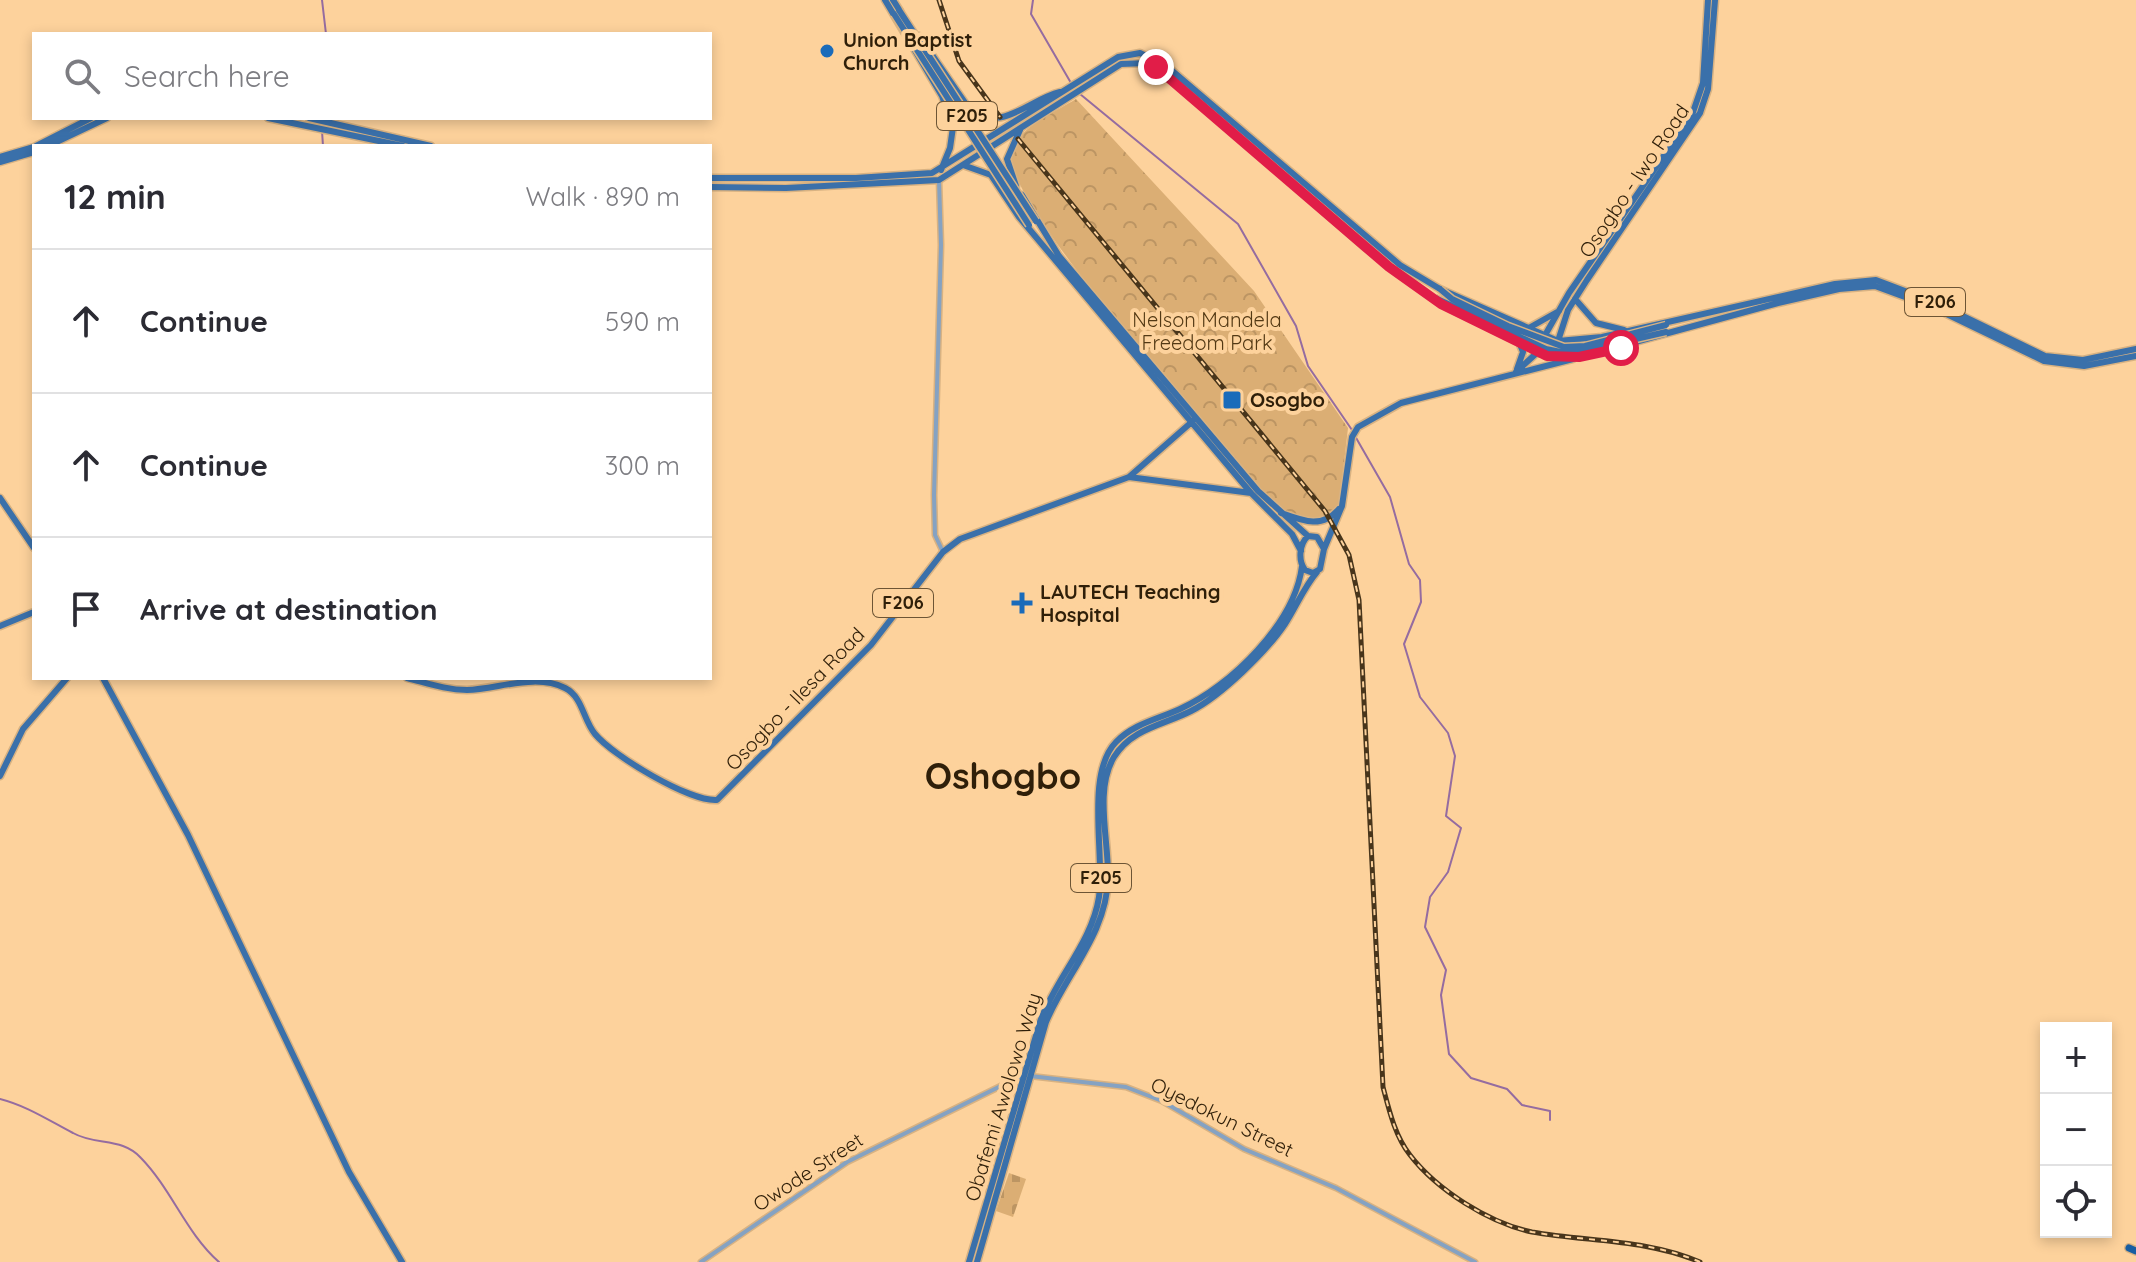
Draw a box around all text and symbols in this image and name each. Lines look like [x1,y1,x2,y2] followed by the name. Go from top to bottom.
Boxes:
[843,27,973,75] place label: Union Baptist Church
[32,32,712,120] search box
[818,42,836,60] marker: Union Baptist Church
[1138,49,1174,85] route end
[60,54,104,98] icon: search
[124,57,290,95] text: Search here
[1573,99,1694,262] street label: Osogbo - Iwo Road
[937,102,997,130] road number: F205
[64,175,166,218] text: 12 min
[525,180,680,213] text: Walk · 890 m
[1905,288,1965,316] road number: F206
[64,299,108,343] icon: ahead
[140,302,268,340] text: Continue
[605,305,680,338] text: 590 m
[1132,307,1282,355] park label: Nelson Mandela Freedom Park
[1603,330,1639,366] route start
[1250,387,1325,412] place label: Osogbo
[1221,389,1243,411] marker: Osogbo
[64,443,108,487] icon: ahead
[140,446,268,484] text: Continue
[605,449,680,482] text: 300 m
[1040,579,1220,627] place label: LAUTECH Teaching Hospital
[64,587,108,631] icon: arrive
[873,589,933,617] road number: F206
[140,590,438,628] text: Arrive at destination
[1011,592,1033,614] marker: LAUTECH Teaching Hospital
[720,622,869,776] street label: Osogbo - Ilesa Road
[925,753,1081,798] district label: Oshogbo
[1071,864,1131,892] road number: F205
[959,990,1046,1204] street label: Obafemi Awolowo Way
[2040,1022,2112,1238] map controls
[2040,1022,2112,1094] button: +
[1147,1071,1298,1162] street label: Oyedokun Street
[2040,1094,2112,1166] button: −
[748,1127,868,1216] street label: Owode Street
[2040,1166,2112,1238] button: locate

